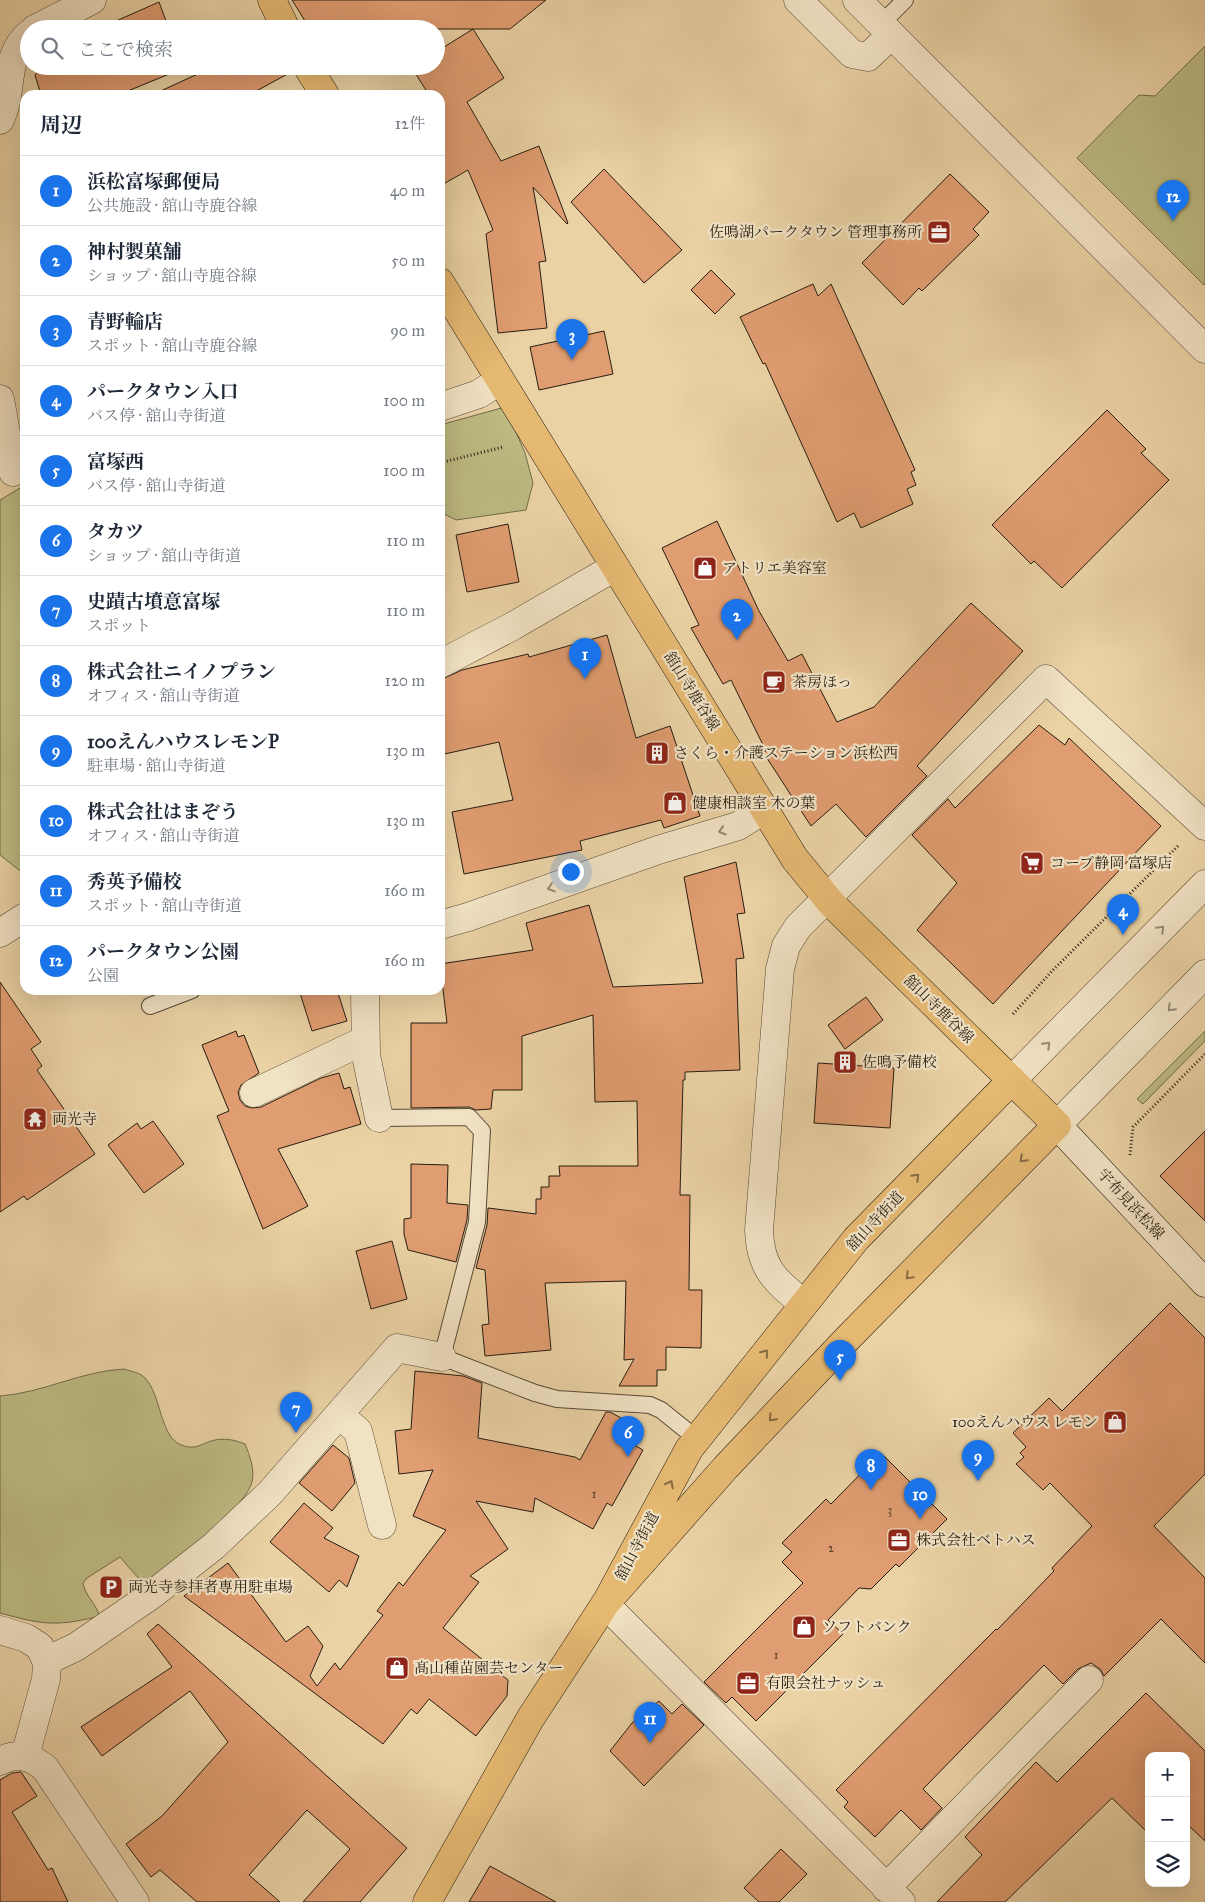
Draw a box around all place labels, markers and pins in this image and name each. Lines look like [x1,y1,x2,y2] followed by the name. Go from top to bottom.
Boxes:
[1157,180,1189,221] pin: 12
[926,219,952,245] office icon: 佐鳴湖パークタウン 管理事務所
[709,223,922,241] place label: 佐鳴湖パークタウン 管理事務所
[556,319,588,360] pin: 3
[692,555,718,581] shop icon: アトリエ美容室
[722,559,827,577] place label: アトリエ美容室
[721,599,753,640] pin: 2
[569,638,601,679] pin: 1
[761,669,787,695] cafe icon: 茶房ほっ
[792,673,852,691] place label: 茶房ほっ
[644,740,670,766] building icon: さくら・介護ステーション浜松西
[674,744,898,762] place label: さくら・介護ステーション浜松西
[662,790,688,816] shop icon: 健康相談室 木の葉
[692,794,815,812] place label: 健康相談室 木の葉
[1019,850,1045,876] supermarket icon: コープ静岡 富塚店
[1050,854,1172,872] place label: コープ静岡 富塚店
[1107,894,1139,935] pin: 4
[832,1049,858,1075] building icon: 佐鳴予備校
[862,1053,937,1071] place label: 佐鳴予備校
[22,1106,48,1132] temple icon: 両光寺
[52,1110,97,1128] place label: 両光寺
[824,1340,856,1381] pin: 5
[280,1392,312,1433] pin: 7
[1102,1409,1128,1435] shop icon: 100えんハウス レモン
[952,1413,1098,1431] place label: 100えんハウス レモン
[612,1416,644,1457] pin: 6
[962,1440,994,1481] pin: 9
[855,1449,887,1490] pin: 8
[904,1478,936,1519] pin: 10
[886,1527,912,1553] office icon: 株式会社ベトハス
[916,1531,1036,1549] place label: 株式会社ベトハス
[98,1574,124,1600] parking icon: 両光寺参拝者専用駐車場
[128,1578,293,1596] place label: 両光寺参拝者専用駐車場
[791,1614,817,1640] shop icon: ソフトバンク
[822,1618,911,1636] place label: ソフトバンク
[384,1655,410,1681] shop icon: 髙山種苗園芸センター
[414,1659,563,1677] place label: 髙山種苗園芸センター
[735,1670,761,1696] office icon: 有限会社ナッシュ
[766,1674,885,1692] place label: 有限会社ナッシュ
[634,1702,666,1743] pin: 11

